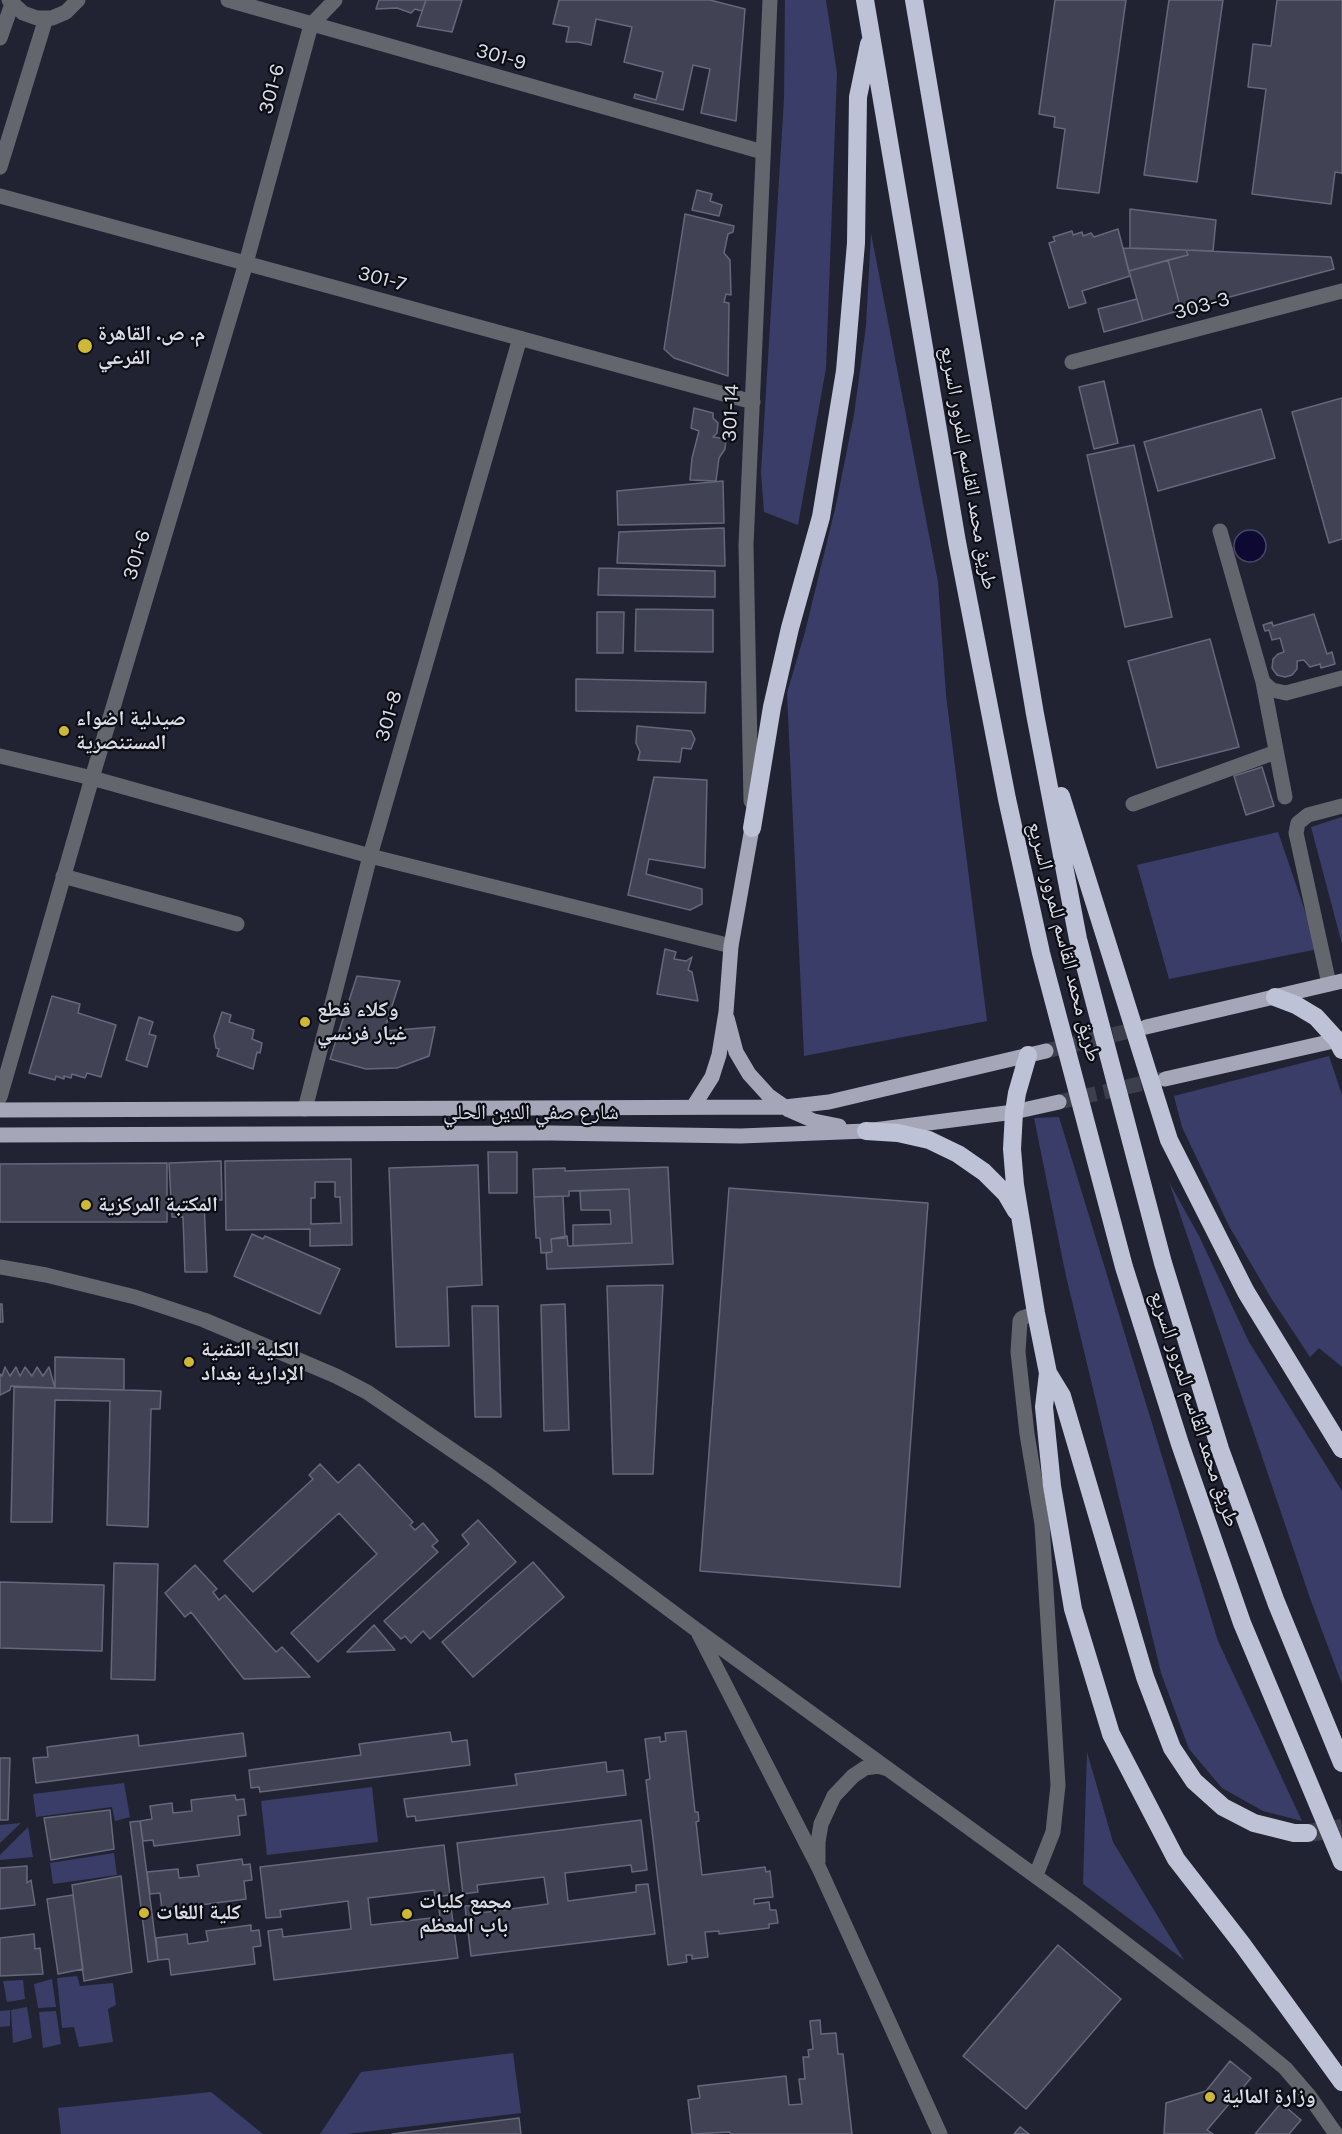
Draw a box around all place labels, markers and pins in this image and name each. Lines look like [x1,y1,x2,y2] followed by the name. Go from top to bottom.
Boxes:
[98,321,205,371] place label: م. ص. القاهرة الفرعي
[76,337,94,355] marker: م. ص. القاهرة الفرعي
[76,706,186,756] place label: صيدلية اضواء المستنصرية
[57,724,71,738] marker: صيدلية اضواء المستنصرية
[317,997,407,1047] place label: وكلاء قطع غيار فرنسي
[298,1015,312,1029] marker: وكلاء قطع غيار فرنسي
[98,1192,218,1218] place label: المكتبة المركزية
[79,1198,93,1212] marker: المكتبة المركزية
[201,1337,304,1387] place label: الكلية التقنية الإدارية بغداد
[182,1355,196,1369] marker: الكلية التقنية الإدارية بغداد
[419,1889,512,1939] place label: مجمع كليات باب المعظم
[156,1900,241,1926] place label: كلية اللغات
[137,1906,151,1920] marker: كلية اللغات
[400,1907,414,1921] marker: مجمع كليات باب المعظم
[1222,2084,1316,2110] place label: وزارة المالية
[1203,2090,1217,2104] marker: وزارة المالية

